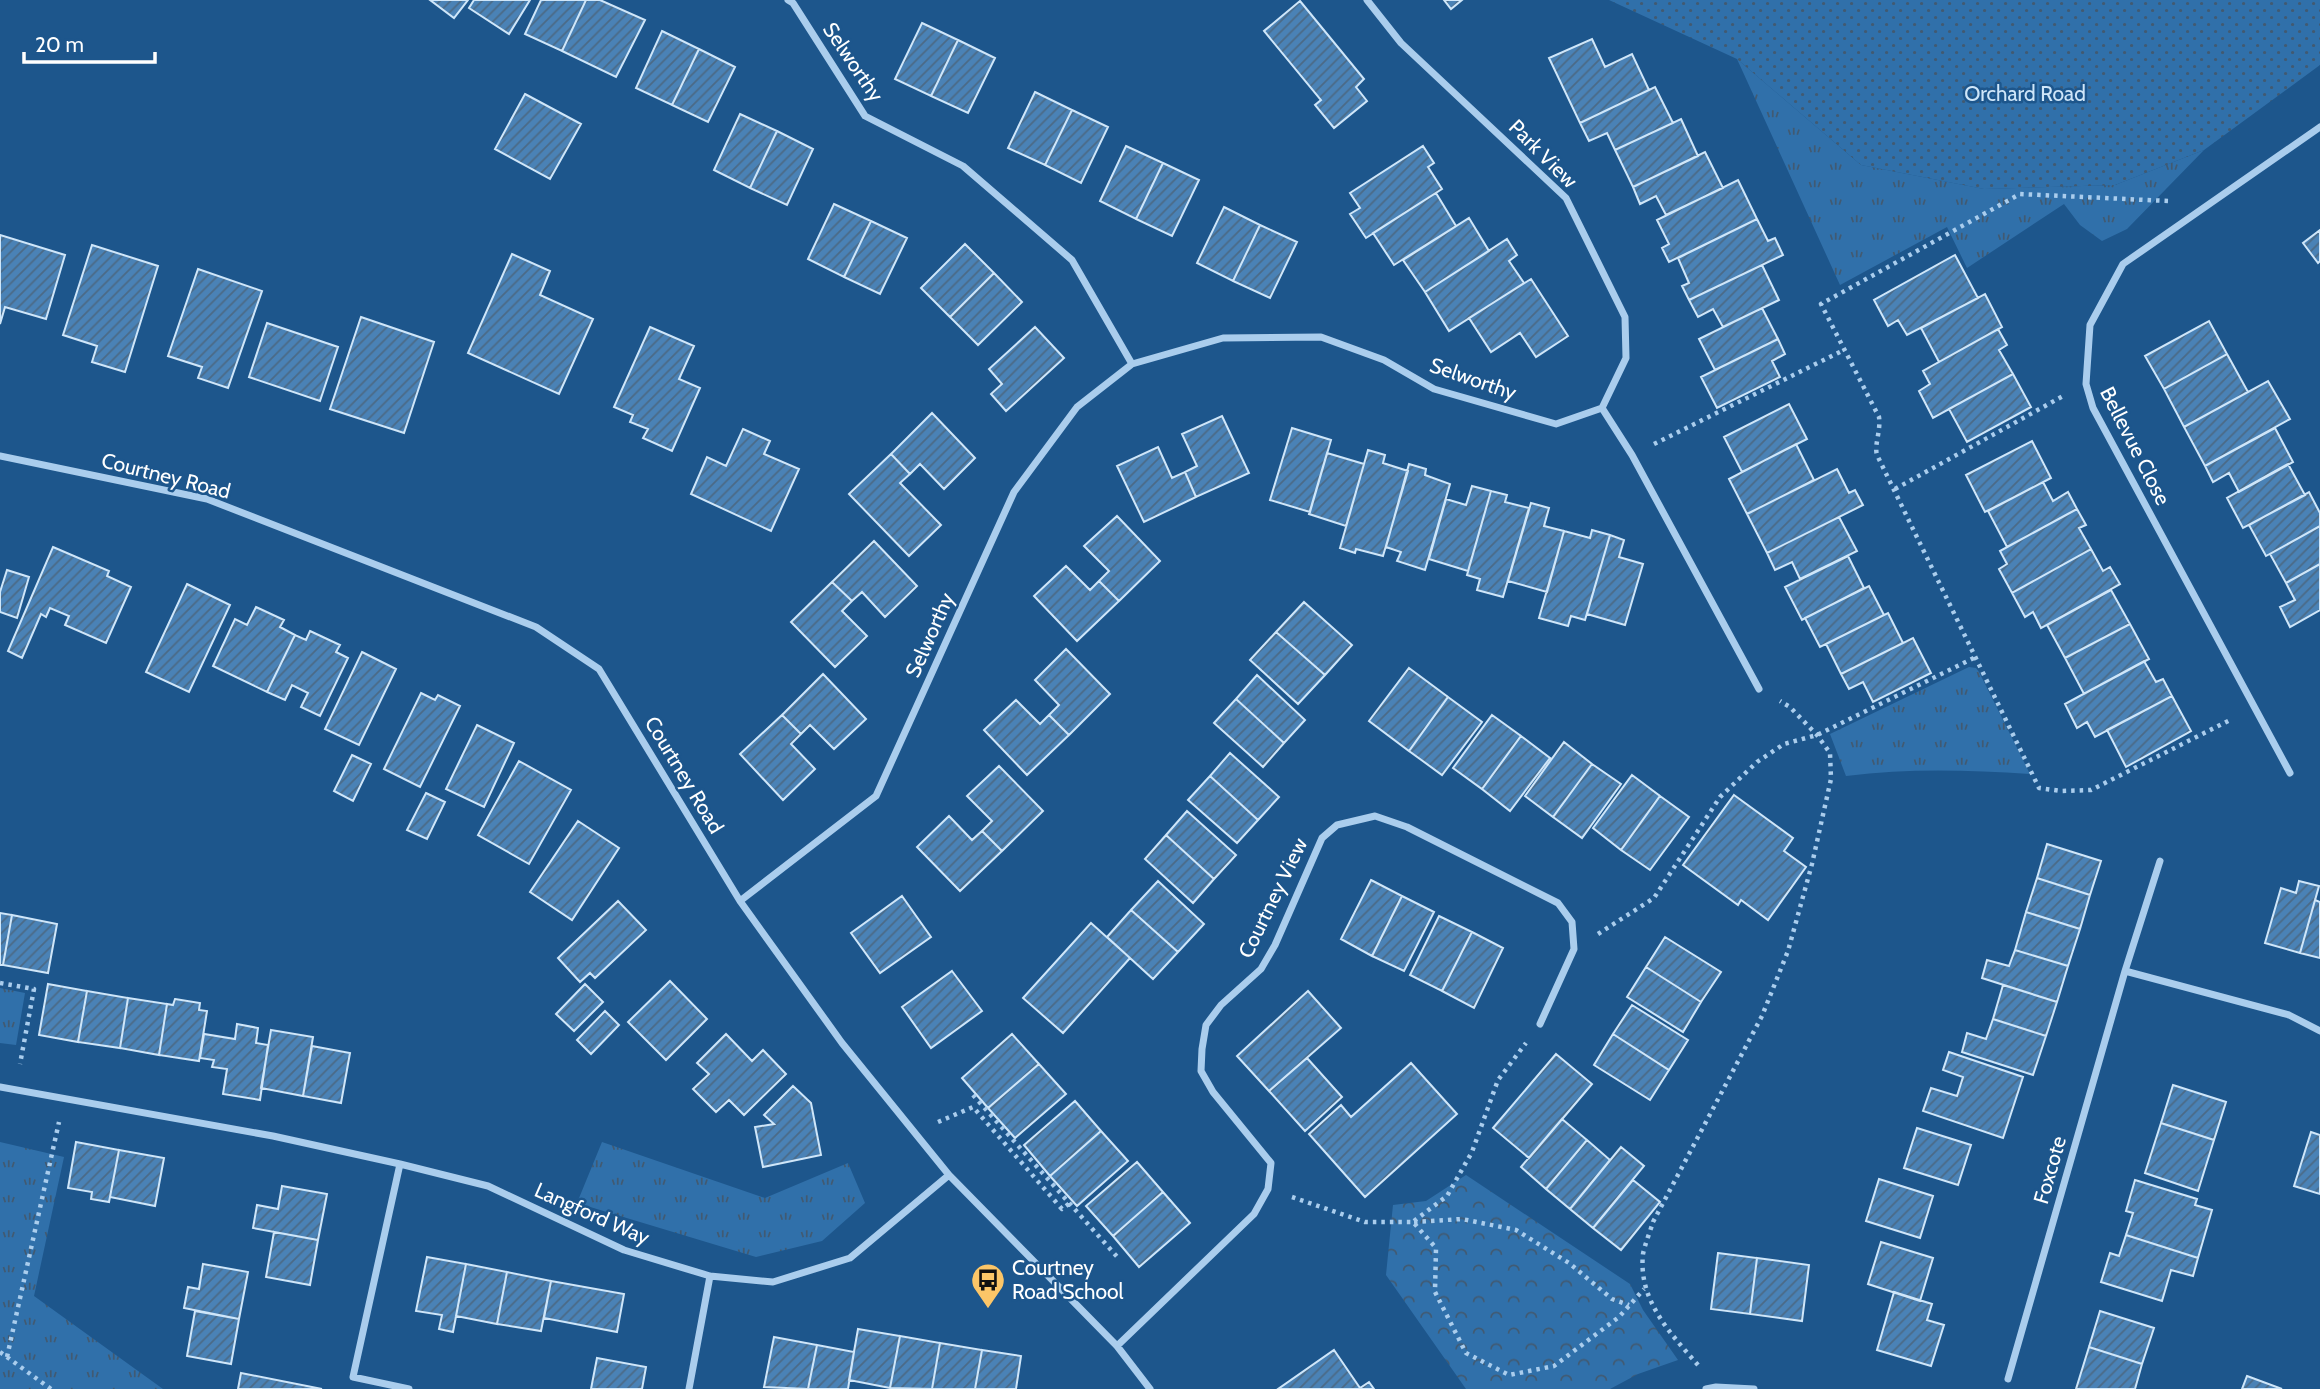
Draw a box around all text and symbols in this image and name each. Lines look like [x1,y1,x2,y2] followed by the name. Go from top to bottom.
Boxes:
[818,17,889,106] street label: Selworthy
[24,21,156,65] scale bar
[35,32,84,57] text: 20 m
[1964,81,2086,106] park label: Orchard Road
[1504,114,1583,193] street label: Park View
[1427,352,1520,405] street label: Selworthy
[2095,382,2176,509] street label: Bellevue Close
[99,447,233,504] street label: Courtney Road
[900,588,959,681] street label: Selworthy
[640,712,729,838] street label: Courtney Road
[1233,834,1312,962] street label: Courtney View
[2028,1133,2071,1207] street label: Foxcote
[531,1177,654,1250] street label: Langford Way
[1012,1255,1124,1304] place label: Courtney Road School
[969,1261,1007,1310] bus stop icon: Courtney Road School

